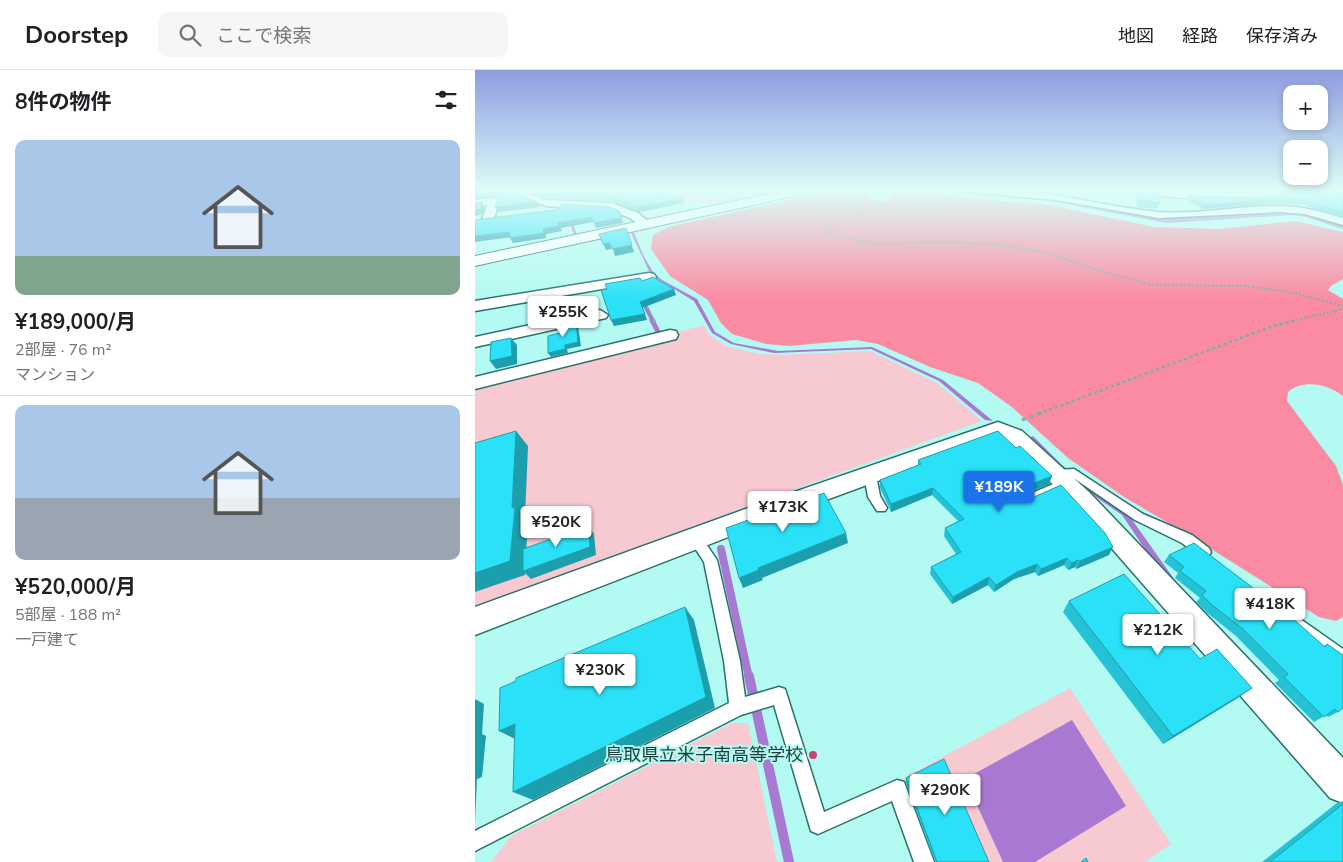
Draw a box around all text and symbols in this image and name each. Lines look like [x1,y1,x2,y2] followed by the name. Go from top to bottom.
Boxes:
[158,12,508,57] search box
[25,19,128,51] text: Doorstep
[176,21,204,49] icon: search
[216,23,311,49] text: ここで検索
[1118,24,1154,48] text: 地図
[1182,24,1218,48] text: 経路
[1246,24,1318,48] text: 保存済み
[1283,85,1328,185] map controls
[1283,85,1328,130] button: +
[432,86,460,114] icon: filters
[15,88,112,116] text: 8件の物件
[1283,140,1328,185] button: −
[193,172,283,262] icon: home
[528,296,598,338] pin: ¥255K
[538,301,588,323] text: ¥255K
[15,308,136,336] text: ¥189,000/月
[15,339,112,361] text: 2部屋 · 76 m²
[15,364,95,386] text: マンション
[193,438,283,528] icon: home
[964,470,1034,513] pin: ¥189K
[974,476,1024,498] text: ¥189K
[748,490,818,533] pin: ¥173K
[758,496,808,518] text: ¥173K
[521,506,591,548] pin: ¥520K
[531,511,581,533] text: ¥520K
[15,573,136,601] text: ¥520,000/月
[1235,588,1305,630] pin: ¥418K
[1245,593,1295,615] text: ¥418K
[15,604,121,626] text: 5部屋 · 188 m²
[1123,614,1193,656] pin: ¥212K
[1133,619,1183,641] text: ¥212K
[15,629,79,651] text: 一戸建て
[565,654,635,696] pin: ¥230K
[575,659,625,681] text: ¥230K
[605,743,803,767] place label: 鳥取県立米子南高等学校
[807,749,819,761] marker: 鳥取県立米子南高等学校
[910,774,980,816] pin: ¥290K
[920,779,970,801] text: ¥290K

